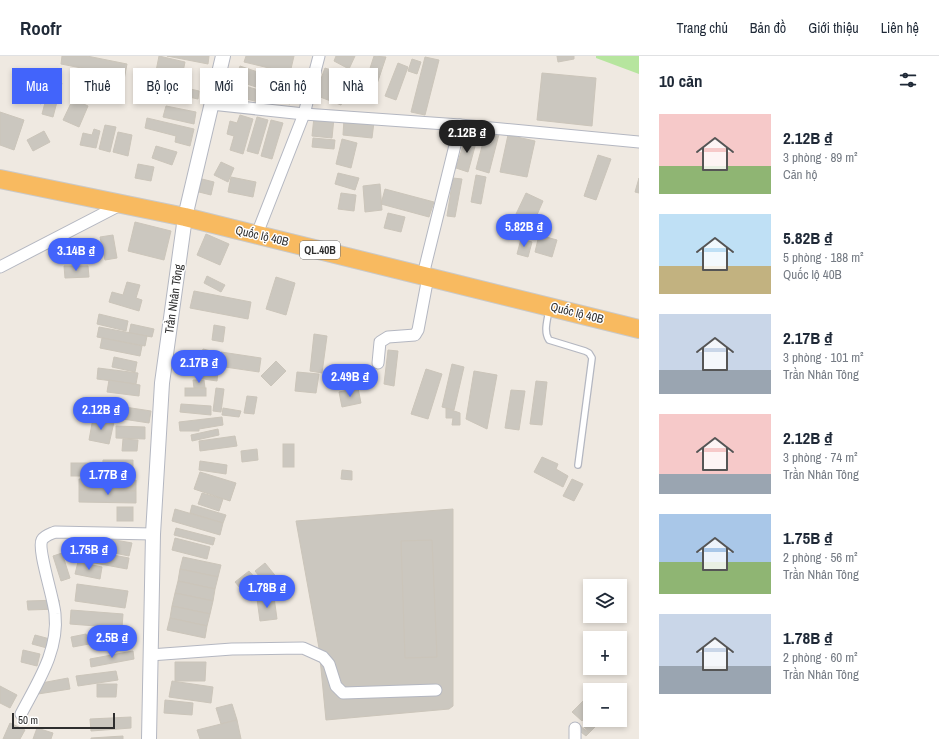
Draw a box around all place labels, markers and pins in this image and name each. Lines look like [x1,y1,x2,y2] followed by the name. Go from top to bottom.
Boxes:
[430,120,504,154] pin: 2.12B ₫
[487,214,561,248] pin: 5.82B ₫
[39,238,113,272] pin: 3.14B ₫
[162,350,236,384] pin: 2.17B ₫
[313,364,387,398] pin: 2.49B ₫
[64,397,138,431] pin: 2.12B ₫
[71,462,145,496] pin: 1.77B ₫
[52,537,126,571] pin: 1.75B ₫
[230,575,304,609] pin: 1.78B ₫
[79,625,145,659] pin: 2.5B ₫

